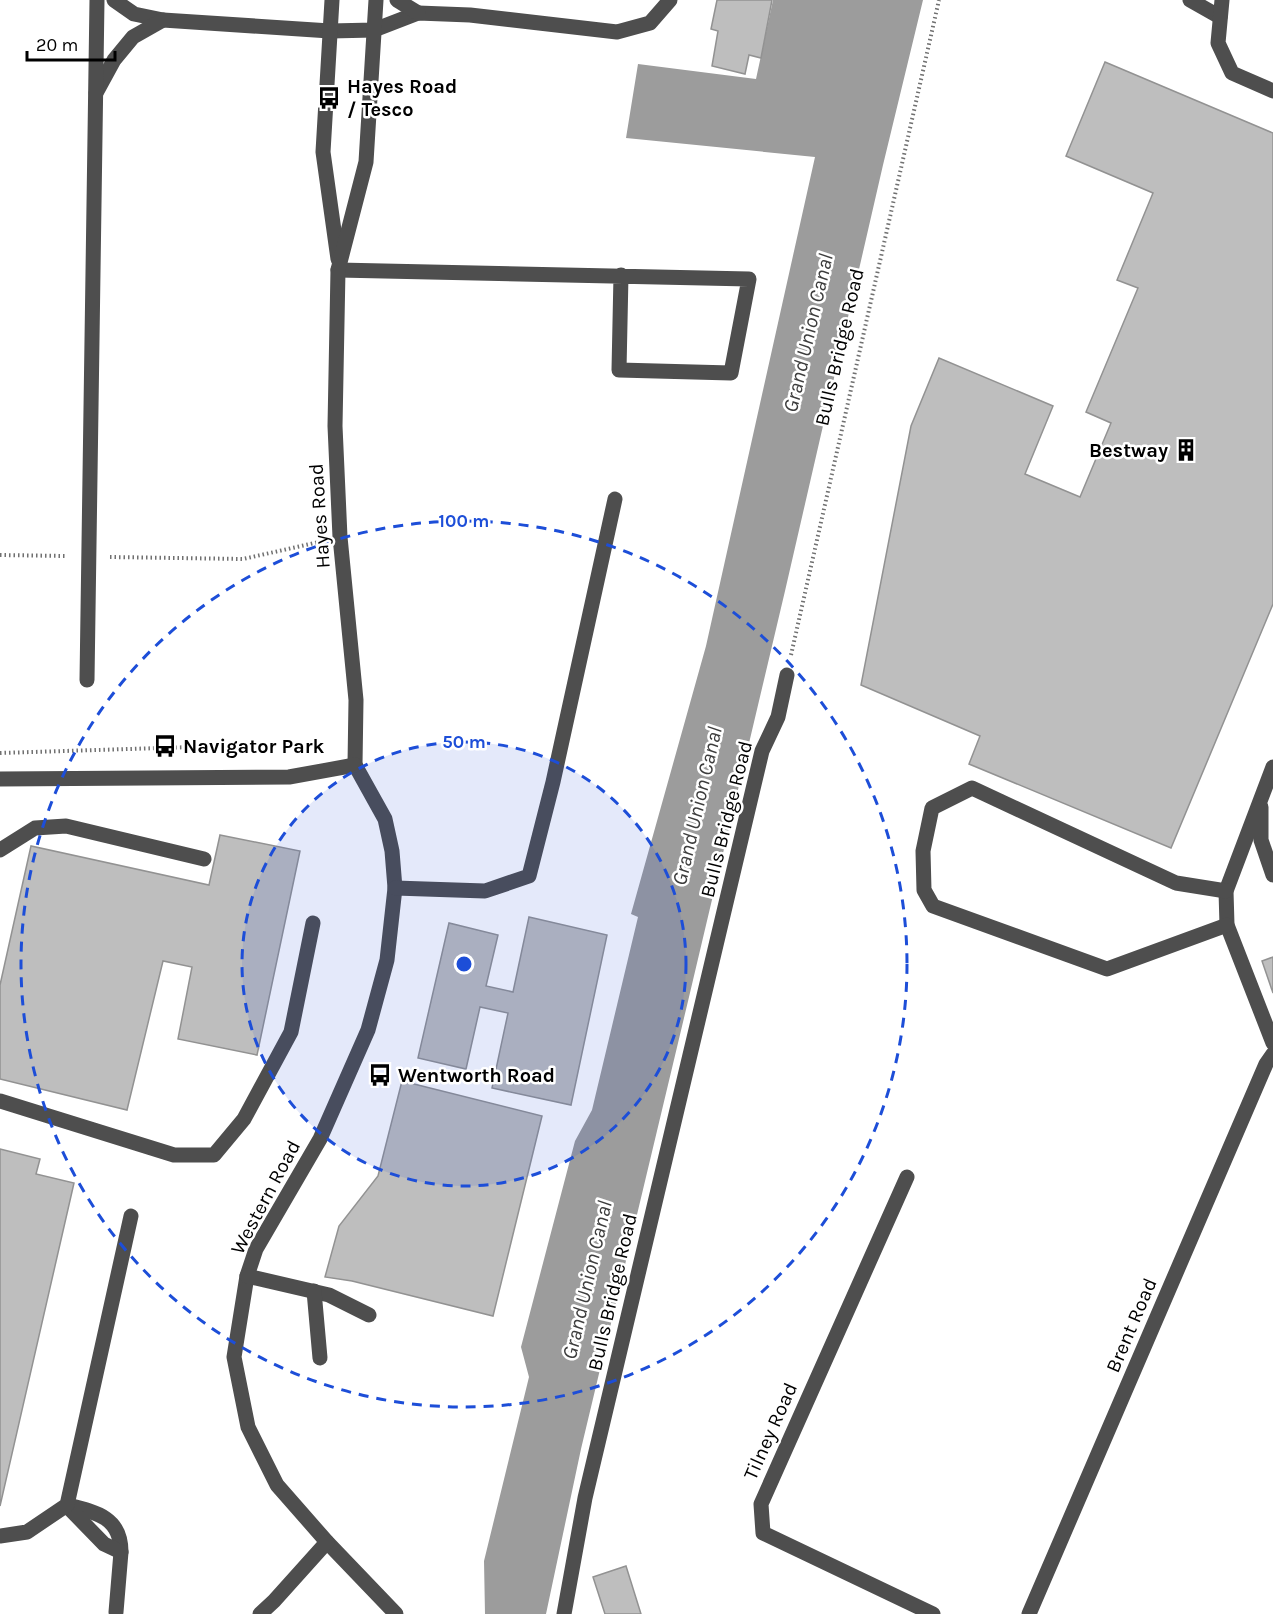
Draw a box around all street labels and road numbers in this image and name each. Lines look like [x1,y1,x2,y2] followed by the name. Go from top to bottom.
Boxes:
[810,266,869,428] street label: Bulls Bridge Road
[304,463,335,569] street label: Hayes Road
[696,738,757,900] street label: Bulls Bridge Road
[226,1136,305,1258] street label: Western Road
[583,1211,642,1373] street label: Bulls Bridge Road
[1101,1275,1162,1376] street label: Brent Road
[739,1379,802,1483] street label: Tilney Road

